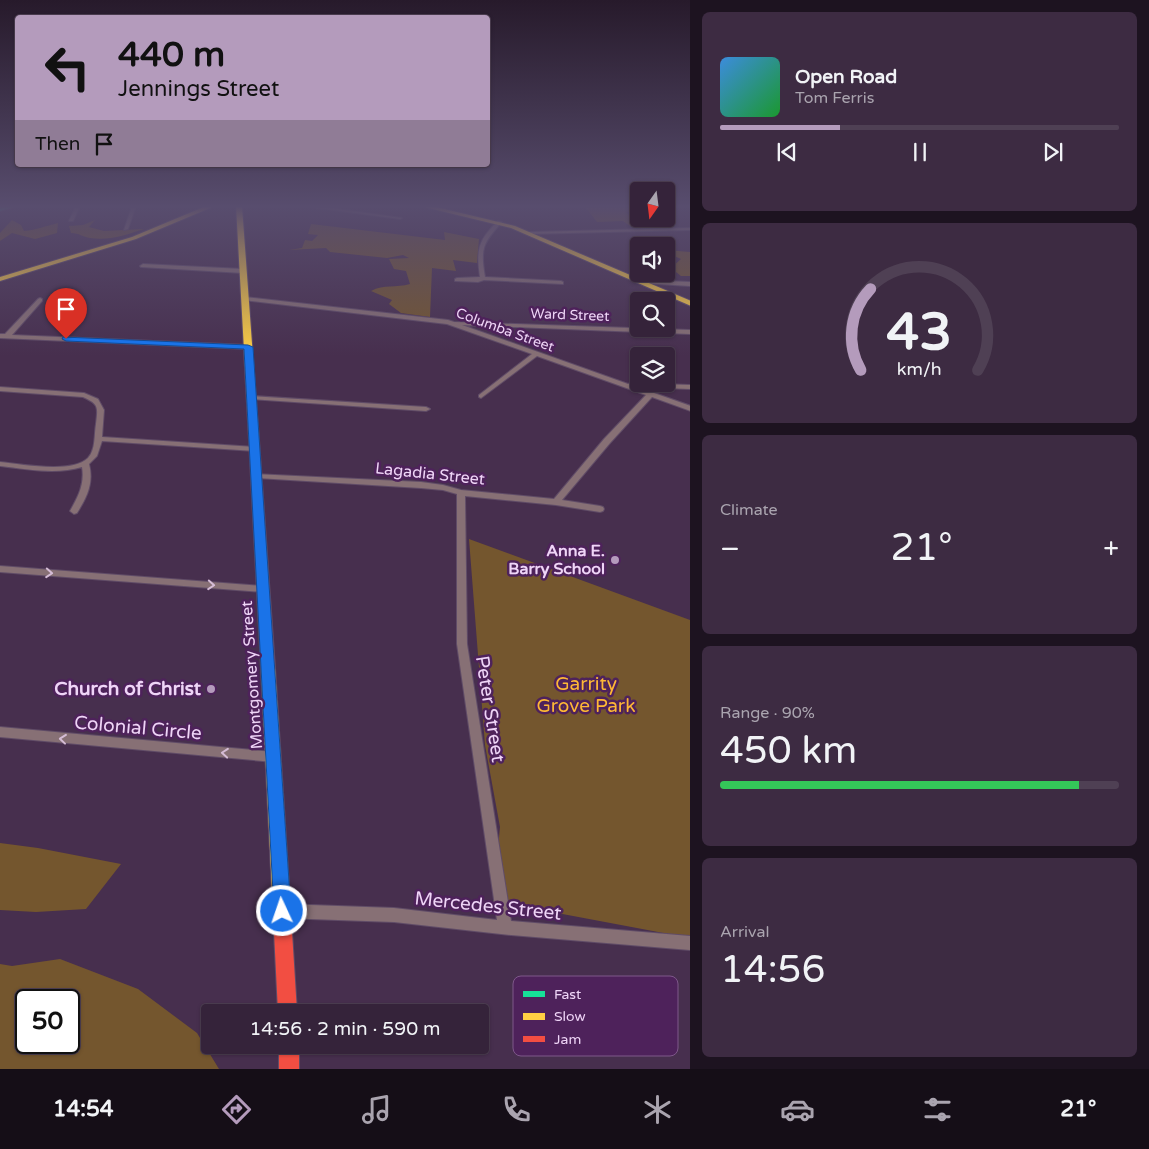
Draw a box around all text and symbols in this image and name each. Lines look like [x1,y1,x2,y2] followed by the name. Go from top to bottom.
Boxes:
[118,34,225,76] text: 440 m
[35,35,100,100] icon: left
[795,66,897,88] text: Open Road
[118,76,279,102] text: Jennings Street
[795,88,874,108] text: Tom Ferris
[90,130,118,158] icon: arrive
[35,133,80,155] text: Then
[773,138,801,166] icon: previous
[906,138,934,166] icon: pause
[1039,138,1067,166] icon: next
[630,182,675,228] north arrow
[630,182,675,392] map controls
[630,237,675,282] button: sound
[45,288,87,339] pin
[630,292,675,337] button: search
[52,295,80,323] icon: arrive
[887,301,952,364] text: 43
[454,304,557,356] street label: Columba Street
[530,305,610,325] street label: Ward Street
[630,347,675,392] button: layers
[897,359,942,380] text: km/h
[374,458,486,490] street label: Lagadia Street
[720,500,778,520] text: Climate
[891,525,953,571] text: 21°
[720,532,740,566] text: −
[1103,532,1119,566] text: +
[508,541,605,579] place label: Anna E. Barry School
[609,554,621,566] marker: Anna E. Barry School
[45,567,53,578] one-way arrow
[207,579,215,590] one-way arrow
[237,600,267,750] street label: Montgomery Street
[471,654,509,764] street label: Peter Street
[536,673,636,717] park label: Garrity Grove Park
[54,678,202,700] place label: Church of Christ
[205,683,217,695] marker: Church of Christ
[720,703,815,723] text: Range · 90%
[73,711,203,745] street label: Colonial Circle
[720,728,857,774] text: 450 km
[59,734,67,745] one-way arrow
[221,748,229,759] one-way arrow
[255,884,307,936] position arrow
[413,887,563,925] street label: Mercedes Street
[720,922,769,942] text: Arrival
[720,947,825,993] text: 14:56
[513,976,678,1056] legend
[554,986,582,1003] text: Fast
[15,989,80,1054] speed limit sign: 50
[554,1008,586,1025] text: Slow
[249,1018,441,1040] text: 14:56 · 2 min · 590 m
[554,1031,581,1048] text: Jam
[219,1092,254,1127] icon: directions
[359,1092,394,1127] icon: music
[499,1092,534,1127] icon: phone
[640,1092,675,1127] icon: climate
[780,1092,815,1127] icon: car
[920,1092,955,1127] icon: filters
[53,1096,114,1122] text: 14:54
[1060,1096,1096,1122] text: 21°

